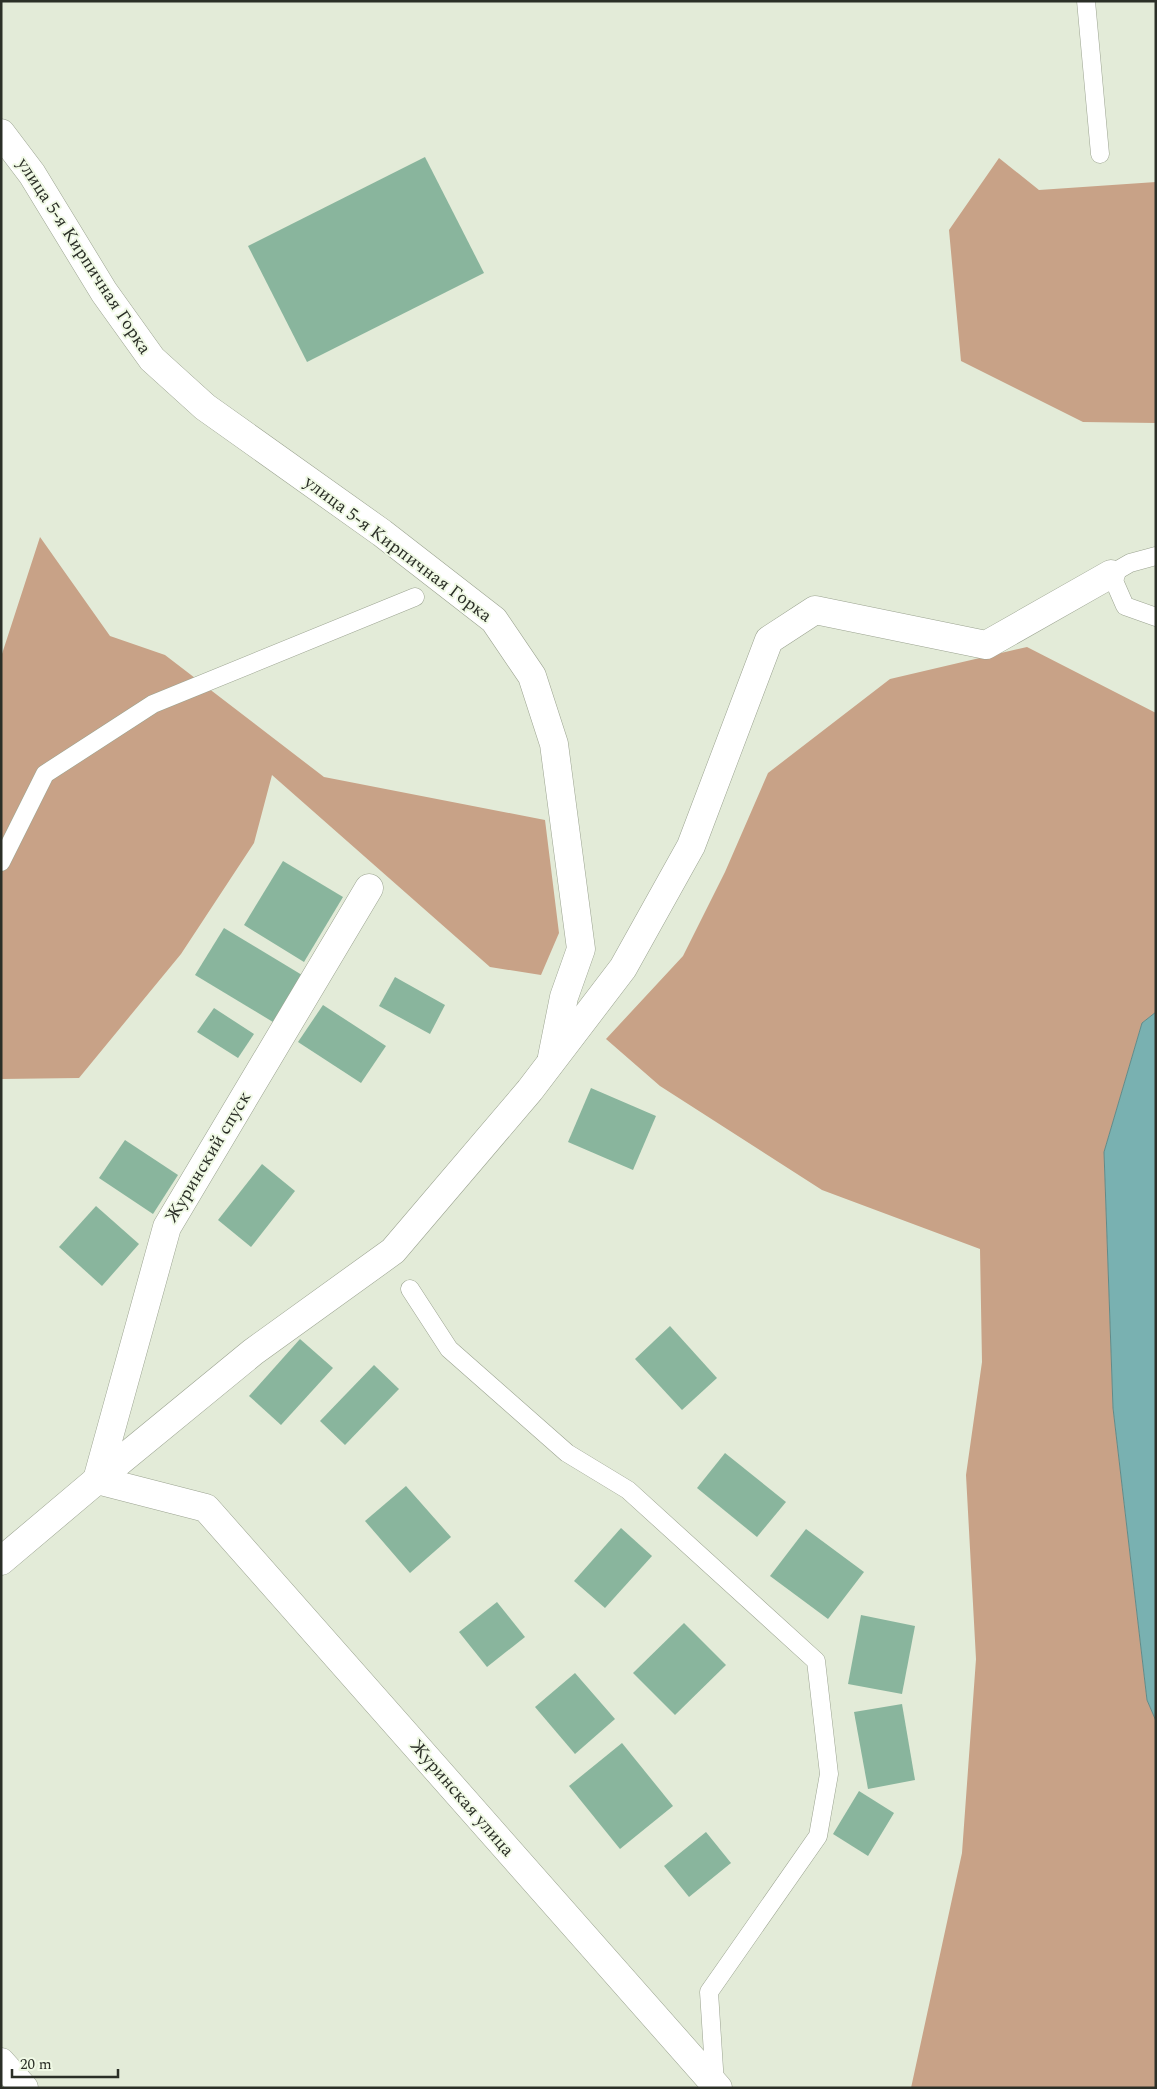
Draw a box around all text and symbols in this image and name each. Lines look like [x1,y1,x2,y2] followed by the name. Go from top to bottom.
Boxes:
[10,151,158,360] street label: улица 5-я Кирпичная Горка
[297,469,498,629] street label: улица 5-я Кирпичная Горка
[158,1086,258,1228] street label: Журинский спуск
[403,1733,521,1863] street label: Журинская улица
[12,2046,119,2078] scale bar
[20,2053,52,2076] text: 20 m

